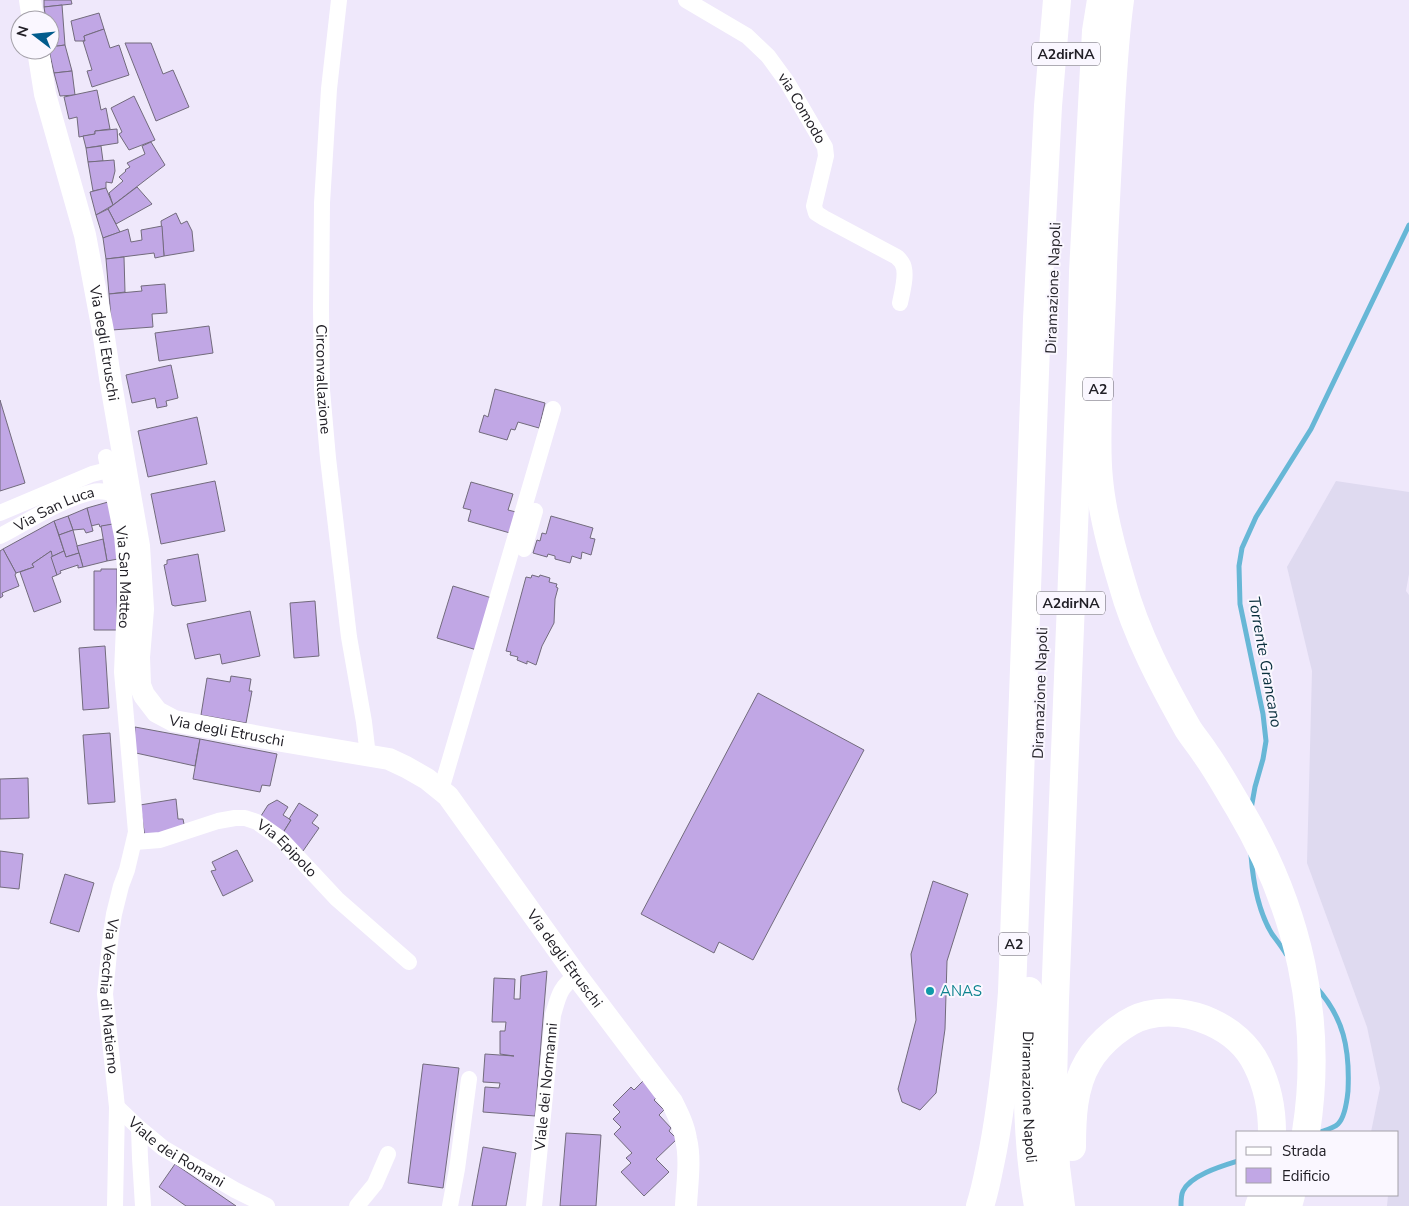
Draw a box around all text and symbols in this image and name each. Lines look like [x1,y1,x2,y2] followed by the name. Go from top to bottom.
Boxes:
[10,10,60,60] north arrow
[12,24,34,39] text: N
[1032,42,1100,66] road number: A2dirNA
[773,68,831,147] street label: via Comodo
[1041,222,1065,354] street label: Diramazione Napoli
[84,283,124,403] street label: Via degli Etruschi
[311,324,336,435] street label: Circonvallazione
[1083,378,1113,400] road number: A2
[10,482,96,537] street label: Via San Luca
[110,523,135,629] street label: Via San Matteo
[1037,592,1105,614] road number: A2dirNA
[1243,595,1287,730] water label: Torrente Grancano
[1028,627,1052,759] street label: Diramazione Napoli
[166,710,286,751] street label: Via degli Etruschi
[252,814,322,881] street label: Via Epipolo
[522,905,607,1012] street label: Via degli Etruschi
[95,916,123,1075] street label: Via Vecchia di Matierno
[999,932,1029,956] road number: A2
[940,981,982,1001] place label: ANAS
[924,985,936,997] marker: ANAS
[529,1022,562,1152] street label: Viale dei Normanni
[1018,1031,1042,1164] street label: Diramazione Napoli
[123,1112,228,1192] street label: Viale dei Romani
[1236,1131,1399,1196] legend
[1282,1141,1326,1161] text: Strada
[1282,1166,1330,1186] text: Edificio

